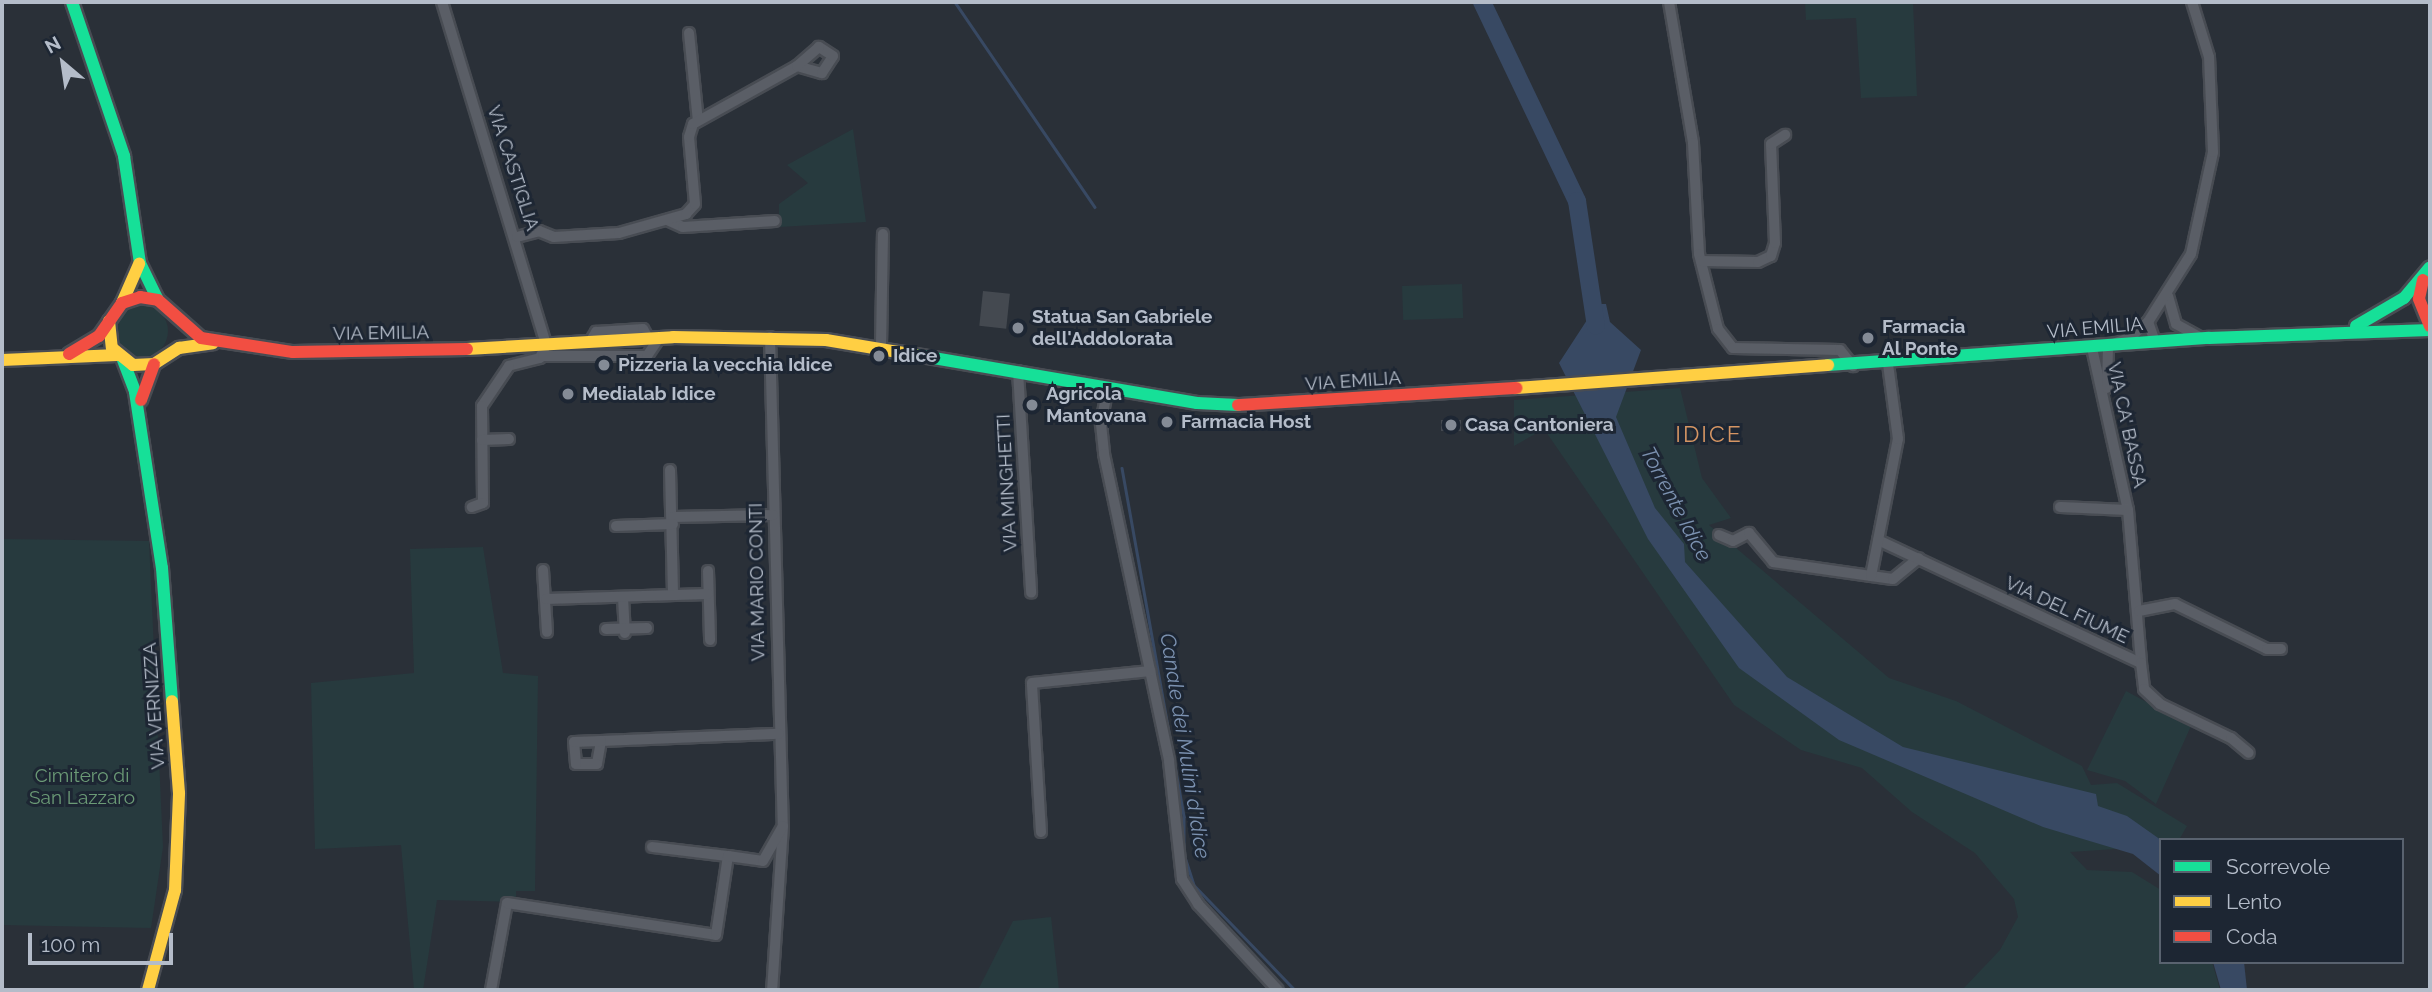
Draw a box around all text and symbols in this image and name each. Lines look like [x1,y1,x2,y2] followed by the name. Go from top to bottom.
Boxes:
[28,28,98,98] north arrow
[41,31,64,58] text: N
[482,102,544,234] street label: VIA CASTIGLIA
[1032,306,1212,350] place label: Statua San Gabriele dell'Addolorata
[2046,312,2144,344] street label: VIA EMILIA
[1882,316,1965,360] place label: Farmacia Al Ponte
[1010,320,1026,336] marker: Statua San Gabriele dell'Addolorata
[332,321,430,345] street label: VIA EMILIA
[1860,330,1876,346] marker: Farmacia Al Ponte
[893,345,937,367] place label: Idice
[871,348,887,364] marker: Idice
[618,354,833,376] place label: Pizzeria la vecchia Idice
[596,357,612,373] marker: Pizzeria la vecchia Idice
[2102,360,2152,490] street label: VIA CA' BASSA
[1304,366,1402,396] street label: VIA EMILIA
[582,383,716,405] place label: Medialab Idice
[1046,383,1146,427] place label: Agricola Mantovana
[560,386,576,402] marker: Medialab Idice
[1024,397,1040,413] marker: Agricola Mantovana
[1181,411,1311,433] place label: Farmacia Host
[992,413,1022,553] street label: VIA MINGHETTI
[1159,414,1175,430] marker: Farmacia Host
[1465,414,1614,436] place label: Casa Cantoniera
[1443,417,1459,433] marker: Casa Cantoniera
[1676,420,1742,448] district label: IDICE
[1635,442,1717,566] water label: Torrente Idice
[744,502,770,662] street label: VIA MARIO CONTI
[2001,571,2133,649] street label: VIA DEL FIUME
[1155,631,1215,861] water label: Canale dei Mulini d'Idice
[138,641,170,771] street label: VIA VERNIZZA
[29,765,135,809] park label: Cimitero di San Lazzaro
[2159,838,2404,964] legend
[2226,854,2330,879] text: Scorrevole
[2226,889,2282,914] text: Lento
[32,918,177,962] scale bar
[2226,924,2277,949] text: Coda
[41,932,100,957] text: 100 m

